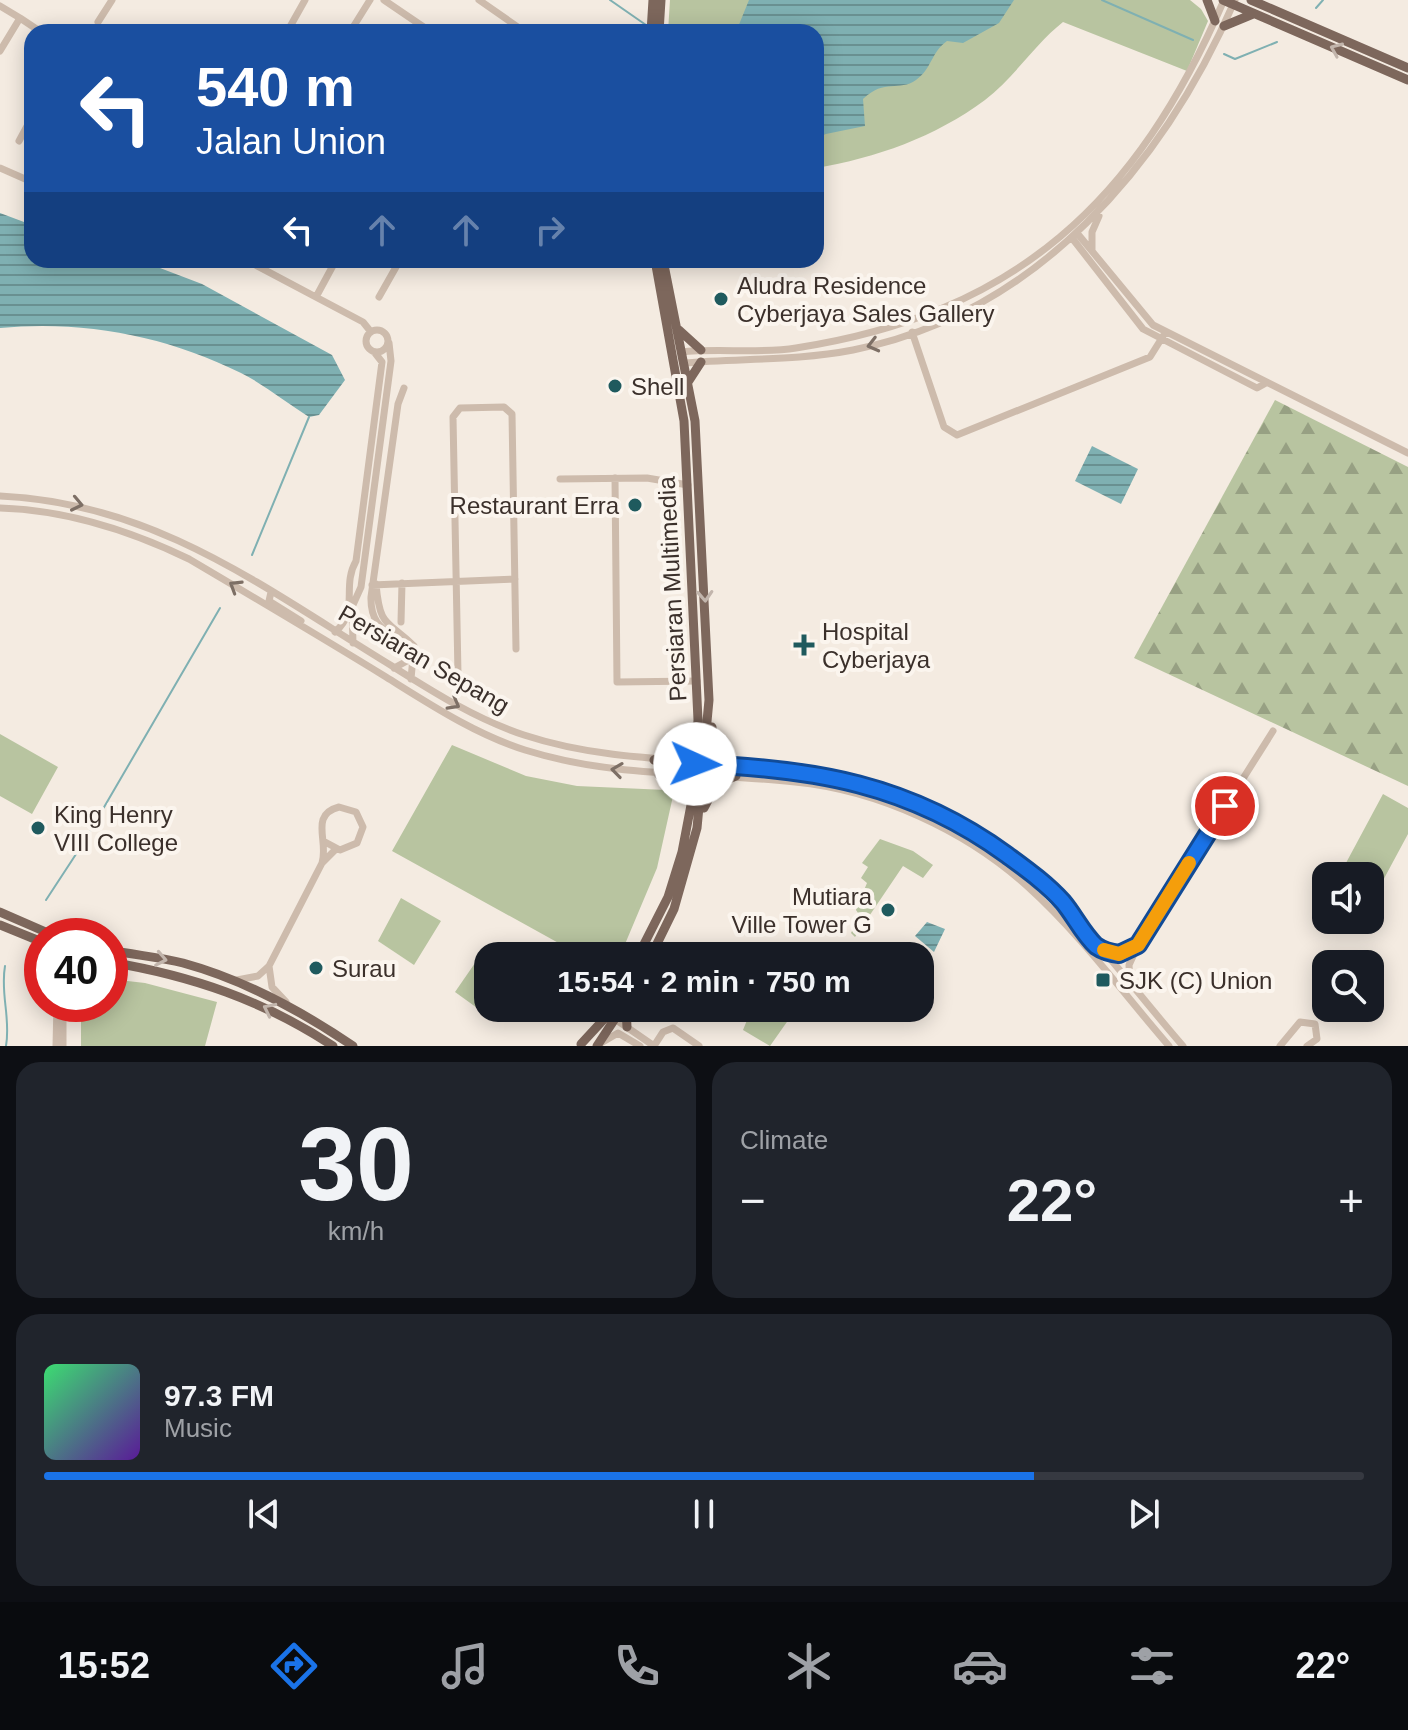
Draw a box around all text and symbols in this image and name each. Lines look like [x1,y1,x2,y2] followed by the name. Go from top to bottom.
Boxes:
[1330,43,1344,59] one-way arrow
[196,55,355,118] text: 540 m
[64,56,168,160] icon: left
[196,121,386,162] text: Jalan Union
[276,208,320,252] icon: left
[360,208,404,252] icon: ahead
[444,208,488,252] icon: ahead
[528,208,572,252] icon: right
[737,272,994,327] place label: Aludra Residence Cyberjaya Sales Gallery
[712,290,730,308] marker: Aludra Residence Cyberjaya Sales Gallery
[867,335,881,352] one-way arrow
[631,373,684,400] place label: Shell
[606,377,624,395] marker: Shell
[653,475,691,702] street label: Persiaran Multimedia
[450,492,620,519] place label: Restaurant Erra
[70,495,84,512] one-way arrow
[626,496,644,514] marker: Restaurant Erra
[229,581,244,596] one-way arrow
[696,590,713,603] one-way arrow
[334,599,514,719] street label: Persiaran Sepang
[822,618,931,673] place label: Hospital Cyberjaya
[793,634,815,656] marker: Hospital Cyberjaya
[445,694,459,710] one-way arrow
[653,722,737,806] position arrow
[610,762,624,779] one-way arrow
[1191,772,1259,840] pin
[1203,784,1247,828] icon: arrive
[54,801,178,856] place label: King Henry VIII College
[29,819,47,837] marker: King Henry VIII College
[1312,862,1384,1022] map controls
[1312,862,1384,934] button: sound
[731,883,873,938] place label: Mutiara Ville Tower G
[879,901,897,919] marker: Mutiara Ville Tower G
[24,918,128,1022] speed limit sign: 40
[154,950,168,967] one-way arrow
[1312,950,1384,1022] button: search
[332,955,396,982] place label: Surau
[307,959,325,977] marker: Surau
[557,965,851,998] text: 15:54 · 2 min · 750 m
[1119,967,1272,994] place label: SJK (C) Union
[1094,971,1112,989] marker: SJK (C) Union
[263,1003,277,1019] one-way arrow
[298,1106,414,1222] text: 30
[740,1125,828,1155] text: Climate
[1007,1167,1097,1234] text: 22°
[740,1176,766,1225] text: −
[1338,1176,1364,1225] text: +
[328,1216,384,1246] text: km/h
[164,1379,274,1412] text: 97.3 FM
[164,1413,232,1443] text: Music
[242,1492,286,1536] icon: previous
[682,1492,726,1536] icon: pause
[1122,1492,1166,1536] icon: next
[266,1638,322,1694] icon: directions
[437,1638,493,1694] icon: music
[609,1638,665,1694] icon: phone
[781,1638,837,1694] icon: climate
[952,1638,1008,1694] icon: car
[1124,1638,1180,1694] icon: filters
[58,1645,150,1686] text: 15:52
[1296,1645,1350,1686] text: 22°

